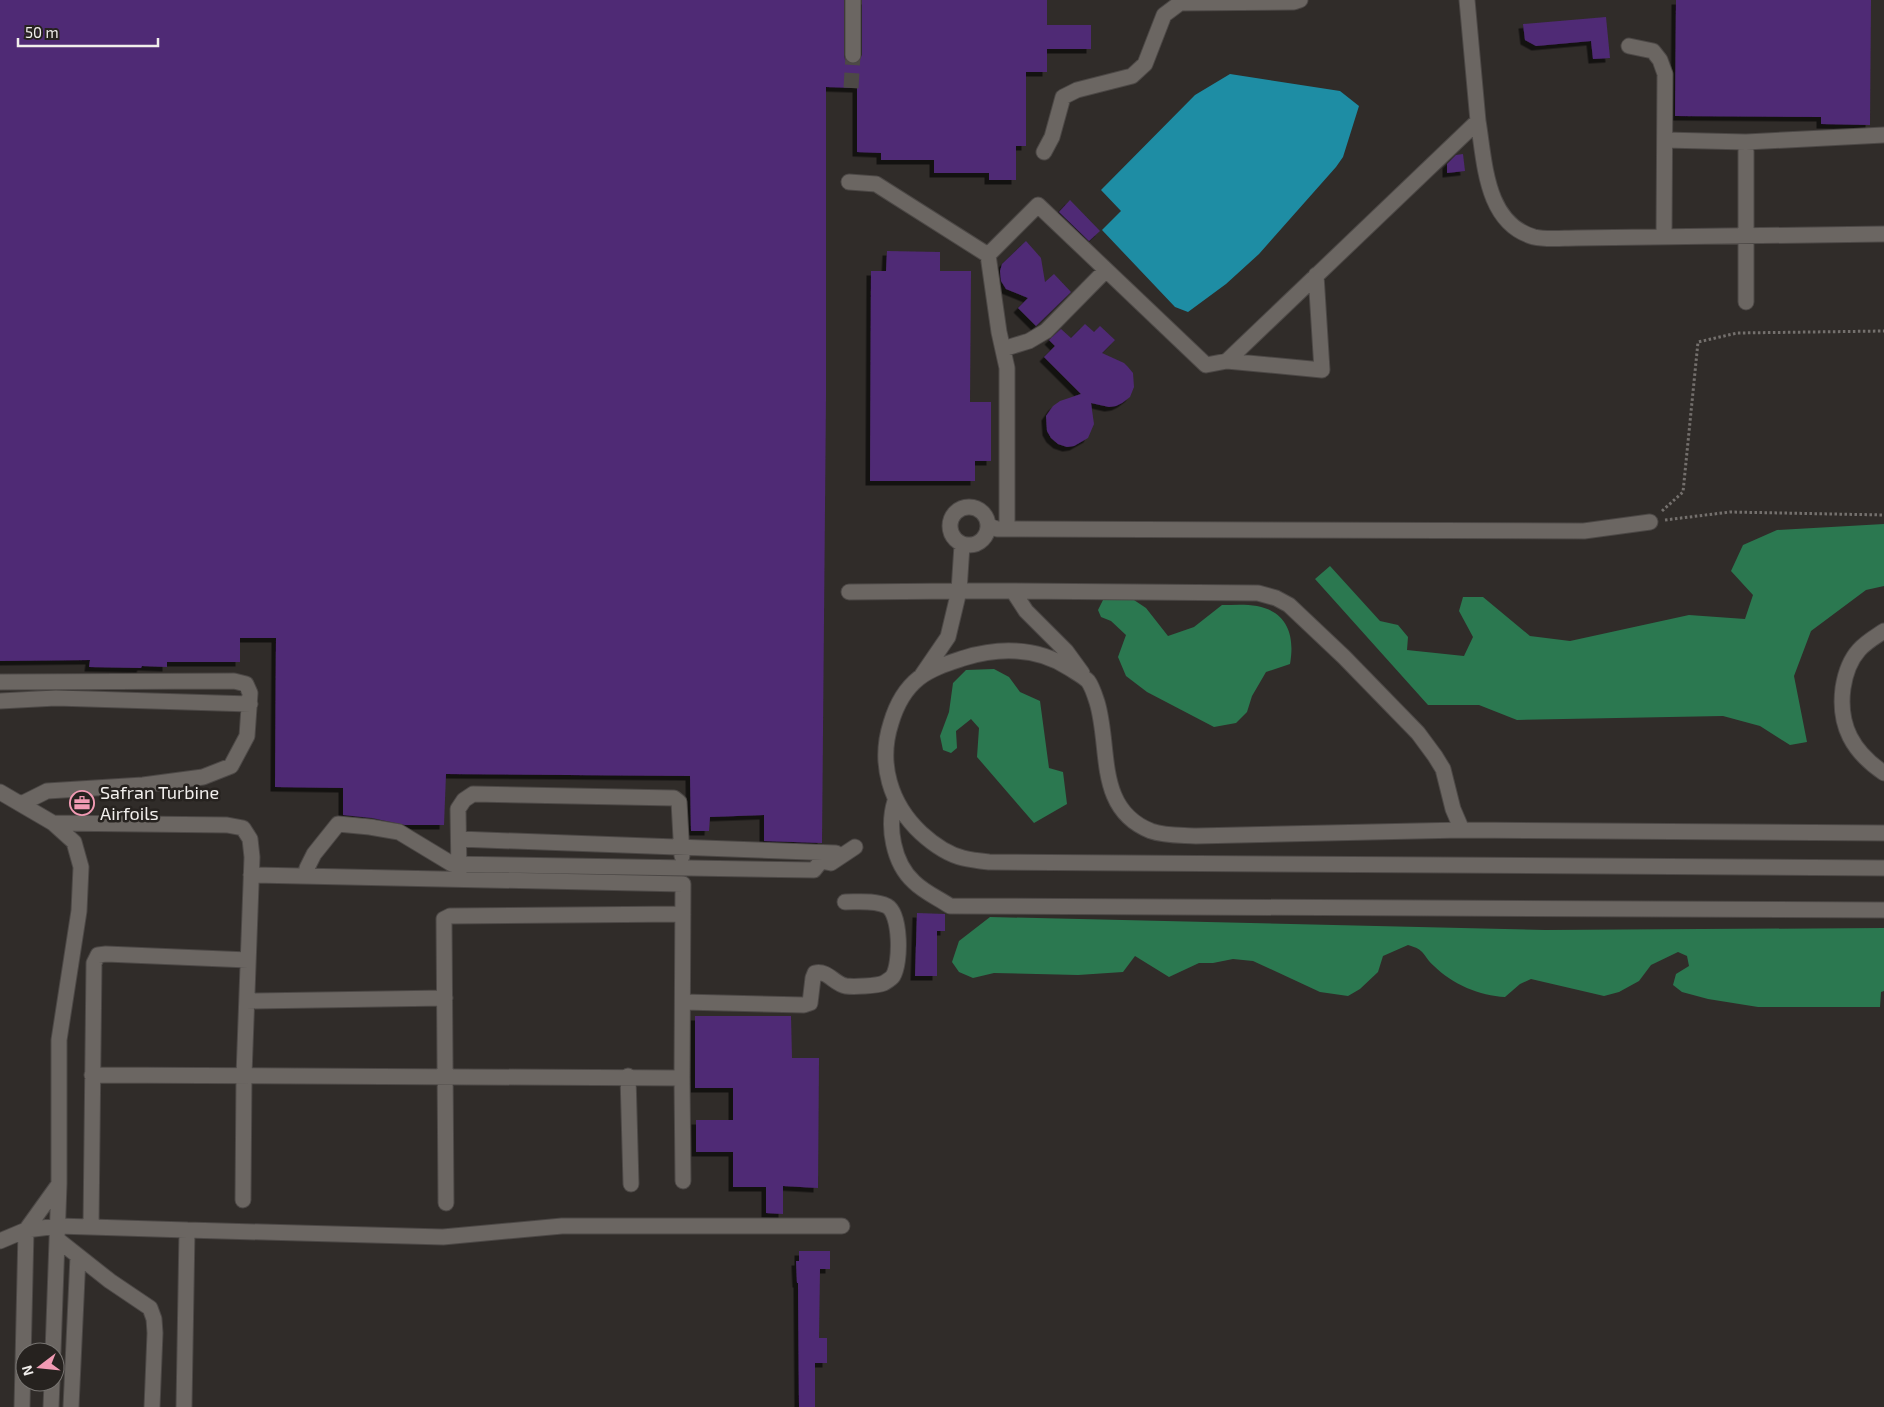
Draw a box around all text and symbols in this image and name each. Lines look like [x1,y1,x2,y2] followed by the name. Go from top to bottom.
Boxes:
[18,15,158,47] scale bar
[25,23,59,41] text: 50 m
[100,781,219,824] place label: Safran Turbine Airfoils
[69,790,95,816] office icon: Safran Turbine Airfoils
[15,1342,65,1392] north arrow
[17,1364,37,1378] text: N

